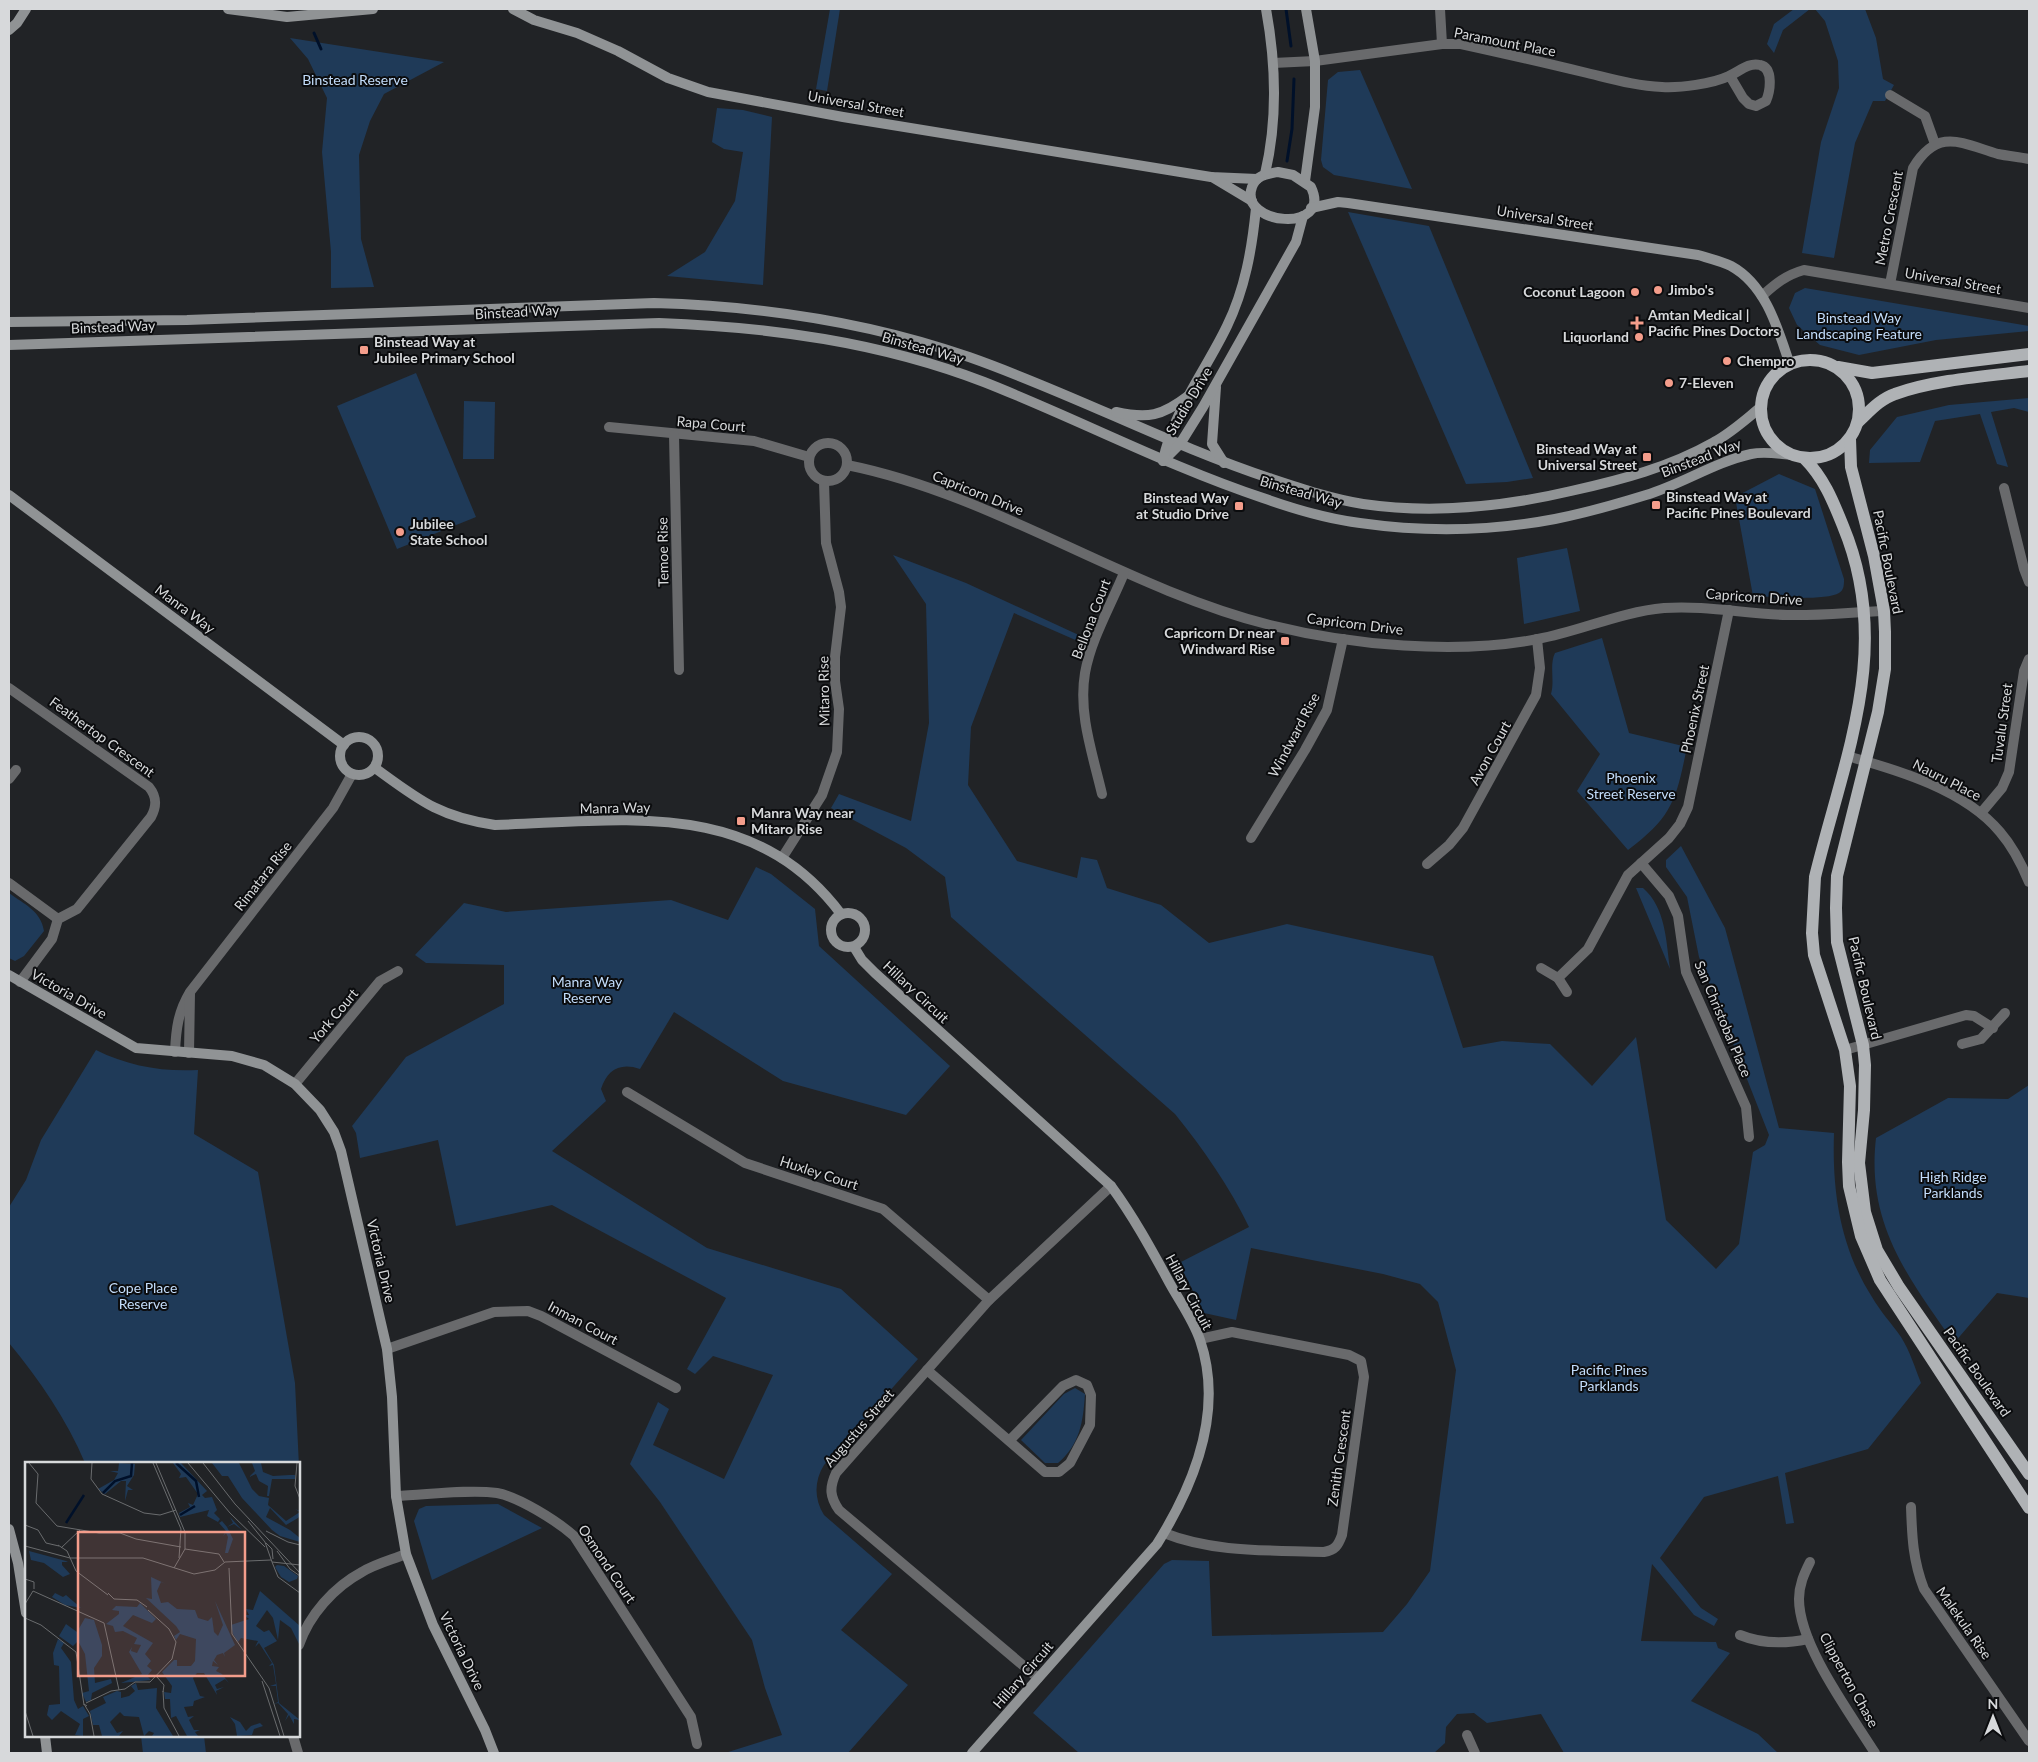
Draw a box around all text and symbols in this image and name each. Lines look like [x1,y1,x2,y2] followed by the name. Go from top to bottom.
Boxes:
[1453,23,1557,60] street label: Paramount Place
[302,71,408,88] park label: Binstead Reserve
[807,87,906,120] street label: Universal Street
[1871,169,1906,267] street label: Metro Crescent
[1496,201,1595,234] street label: Universal Street
[1904,264,2003,297] street label: Universal Street
[1668,281,1714,298] place label: Jimbo's
[1523,283,1625,300] place label: Coconut Lagoon
[1652,284,1664,296] marker: Jimbo's
[1629,286,1641,298] marker: Coconut Lagoon
[474,301,560,322] street label: Binstead Way
[1647,306,1779,339] place label: Amtan Medical | Pacific Pines Doctors
[1796,309,1922,342] park label: Binstead Way Landscaping Feature
[1630,316,1644,330] marker: Amtan Medical | Pacific Pines Doctors
[71,317,156,336] street label: Binstead Way
[880,328,967,368] street label: Binstead Way
[1563,328,1629,345] place label: Liquorland
[1633,331,1645,343] marker: Liquorland
[374,333,515,366] place label: Binstead Way at Jubilee Primary School
[358,344,370,356] marker: Binstead Way at Jubilee Primary School
[1737,352,1794,369] place label: Chempro
[1721,355,1733,367] marker: Chempro
[1162,364,1215,438] street label: Studio Drive
[1679,374,1734,391] place label: 7-Eleven
[1663,377,1675,389] marker: 7-Eleven
[676,412,746,435] street label: Rapa Court
[1658,434,1744,481] street label: Binstead Way
[1536,440,1638,473] place label: Binstead Way at Universal Street
[1641,451,1653,463] marker: Binstead Way at Universal Street
[930,466,1026,519] street label: Capricorn Drive
[1258,472,1345,512] street label: Binstead Way
[1666,488,1811,521] place label: Binstead Way at Pacific Pines Boulevard
[1136,489,1230,522] place label: Binstead Way at Studio Drive
[1650,499,1662,511] marker: Binstead Way at Pacific Pines Boulevard
[1233,500,1245,512] marker: Binstead Way at Studio Drive
[1870,509,1907,615] street label: Pacific Boulevard
[410,515,487,548] place label: Jubilee State School
[653,517,672,587] street label: Temoe Rise
[394,526,406,538] marker: Jubilee State School
[1067,576,1114,661] street label: Bellona Court
[152,581,219,637] street label: Manra Way
[1705,585,1803,608] street label: Capricorn Drive
[1306,609,1404,638] street label: Capricorn Drive
[1164,624,1276,657] place label: Capricorn Dr near Windward Rise
[1279,635,1291,647] marker: Capricorn Dr near Windward Rise
[814,656,833,726] street label: Mitaro Rise
[1677,663,1712,755] street label: Phoenix Street
[1988,682,2016,764] street label: Tuvalu Street
[1264,690,1323,780] street label: Windward Rise
[47,693,158,780] street label: Feathertop Crescent
[1465,718,1514,788] street label: Avon Court
[1910,755,1984,804] street label: Nauru Place
[1586,769,1676,802] park label: Phoenix Street Reserve
[580,798,651,817] street label: Manra Way
[751,804,854,837] place label: Manra Way near Mitaro Rise
[735,815,747,827] marker: Manra Way near Mitaro Rise
[230,838,295,914] street label: Rimatara Rise
[1845,935,1886,1041] street label: Pacific Boulevard
[880,957,953,1026] street label: Hillary Circuit
[1691,958,1756,1080] street label: San Christobal Place
[28,965,110,1022] street label: Victoria Drive
[552,973,623,1006] park label: Manra Way Reserve
[306,985,361,1046] street label: York Court
[778,1152,860,1193] street label: Huxley Court
[1919,1168,1987,1201] park label: High Ridge Parklands
[364,1218,399,1304] street label: Victoria Drive
[1162,1251,1217,1333] street label: Hillary Circuit
[109,1279,177,1312] park label: Cope Place Reserve
[545,1297,621,1348] street label: Inman Court
[1940,1324,2015,1420] street label: Pacific Boulevard
[1571,1361,1647,1394] park label: Pacific Pines Parklands
[820,1385,897,1470] street label: Augustus Street
[1323,1409,1354,1507] street label: Zenith Crescent
[25,1462,300,1737] inset map
[575,1521,640,1606] street label: Osmond Court
[1933,1583,1996,1662] street label: Malekula Rise
[436,1609,489,1693] street label: Victoria Drive
[1816,1629,1883,1730] street label: Clipperton Chase
[989,1638,1056,1712] street label: Hillary Circuit
[1968,1692,2018,1742] north arrow
[1988,1695,1998,1712] text: N

